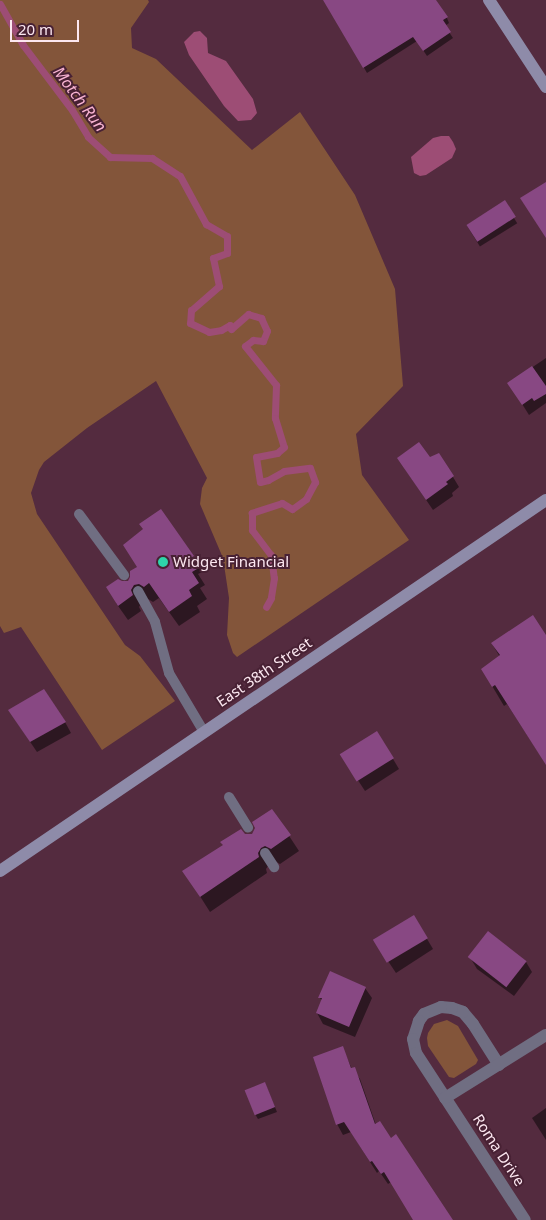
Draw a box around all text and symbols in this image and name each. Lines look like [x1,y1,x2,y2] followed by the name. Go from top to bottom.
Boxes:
[12,10,81,42] scale bar
[18,19,53,39] text: 20 m
[49,63,111,135] water label: Motch Run
[173,553,289,571] place label: Widget Financial
[157,556,169,568] marker: Widget Financial
[213,634,315,710] street label: East 38th Street
[469,1111,529,1189] street label: Roma Drive

